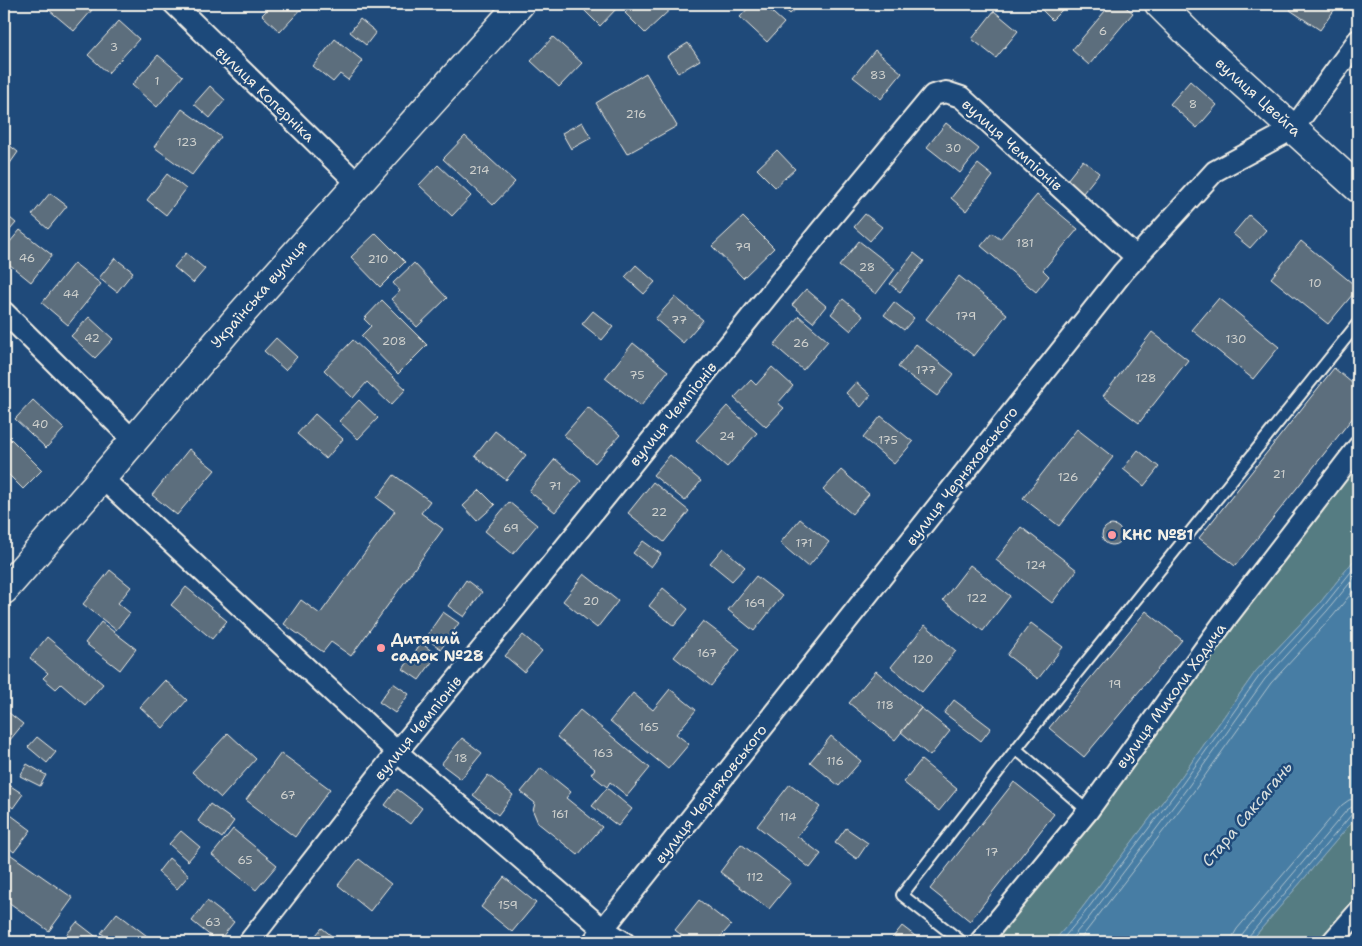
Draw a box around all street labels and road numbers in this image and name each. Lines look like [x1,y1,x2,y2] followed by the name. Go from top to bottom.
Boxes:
[211,41,319,147] street label: вулиця Коперніка
[1211,53,1306,141] street label: вулиця Цвейга
[957,94,1067,196] street label: вулиця Чемпіонів
[207,236,311,352] street label: Українська вулиця
[625,358,721,470] street label: вулиця Чемпіонів
[901,402,1023,550] street label: вулиця Черняховського
[1111,619,1231,773] street label: вулиця Миколи Ходича
[370,672,466,784] street label: вулиця Чемпіонів
[650,720,772,868] street label: вулиця Черняховського

